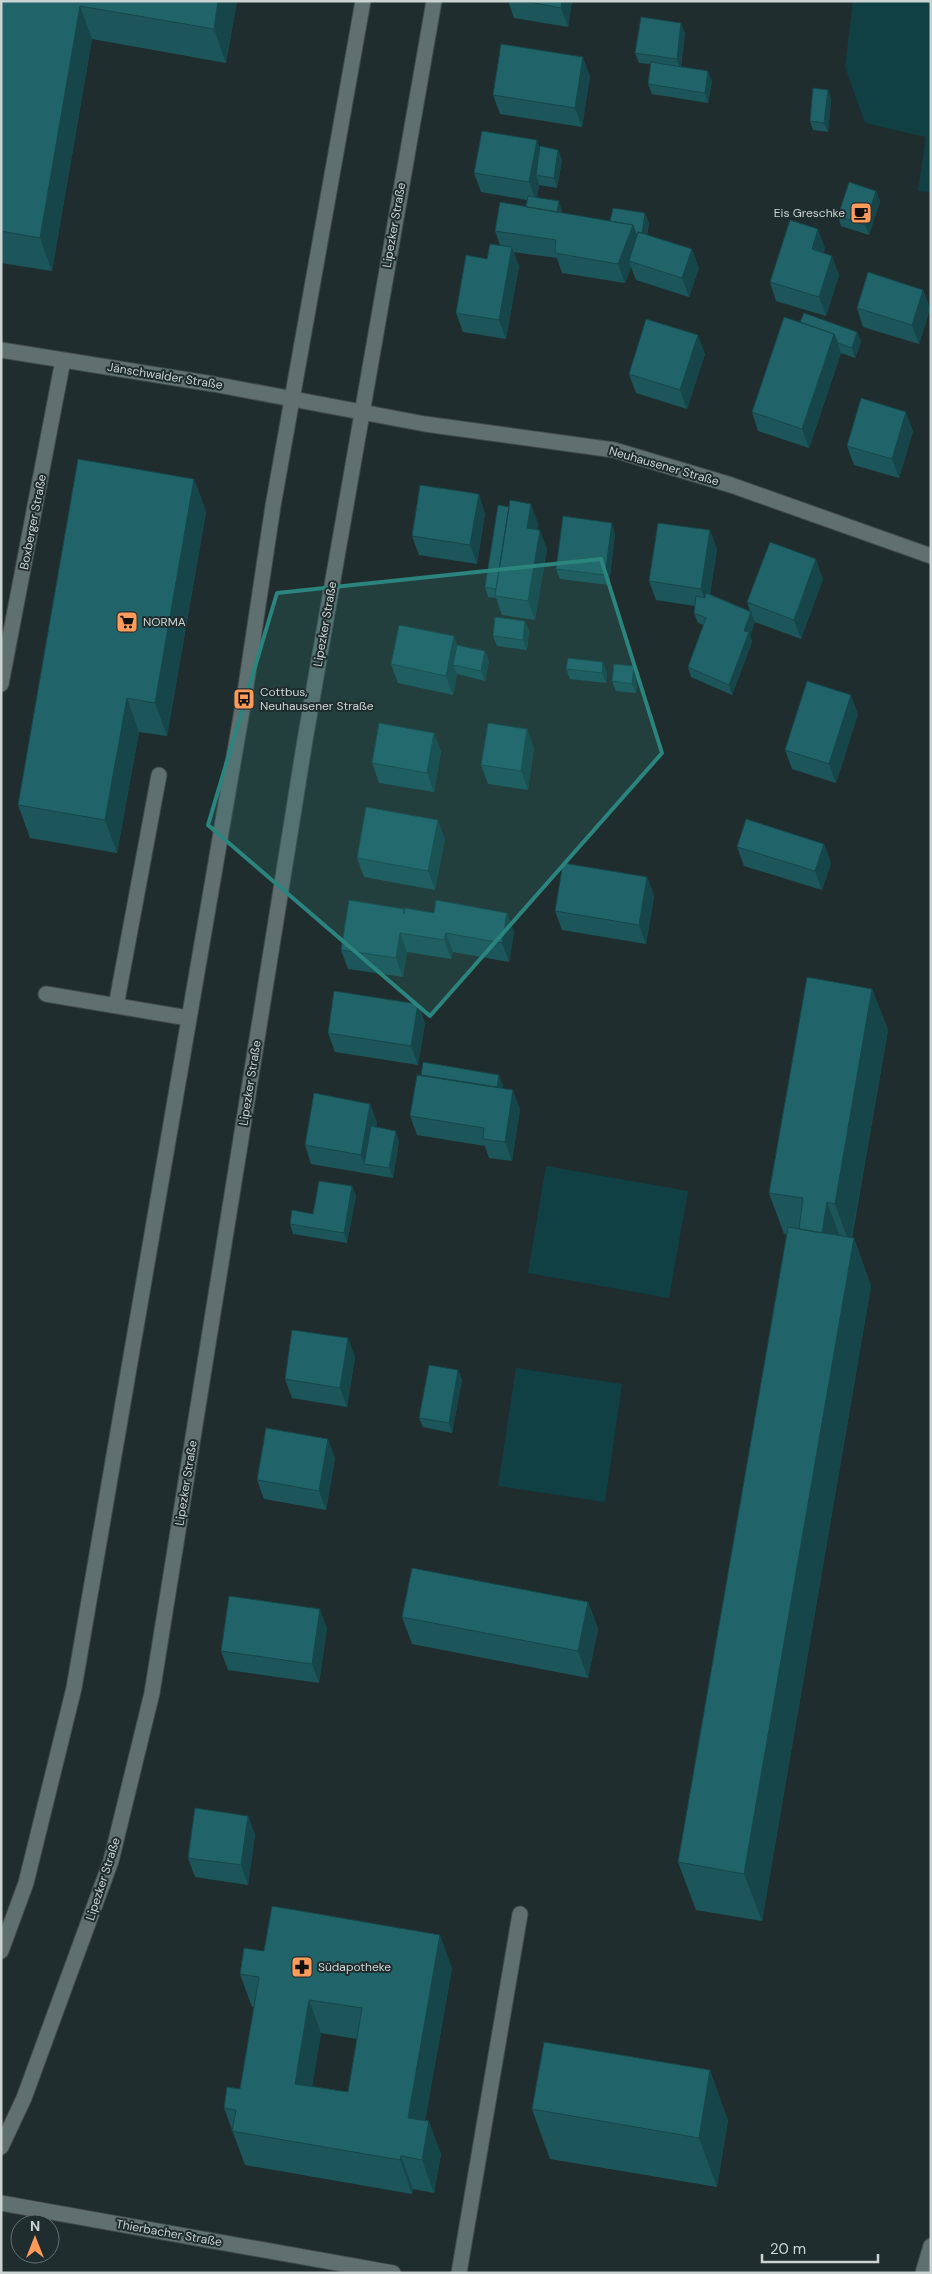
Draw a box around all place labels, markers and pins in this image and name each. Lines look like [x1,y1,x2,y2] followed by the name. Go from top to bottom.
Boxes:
[849,201,873,225] cafe icon: Eis Greschke
[774,205,845,221] place label: Eis Greschke
[115,610,139,634] supermarket icon: NORMA
[143,614,186,630] place label: NORMA
[260,684,374,714] place label: Cottbus, Neuhausener Straße
[232,687,256,711] bus stop icon: Cottbus, Neuhausener Straße
[290,1955,314,1979] pharmacy icon: Südapotheke
[318,1959,391,1975] place label: Südapotheke

